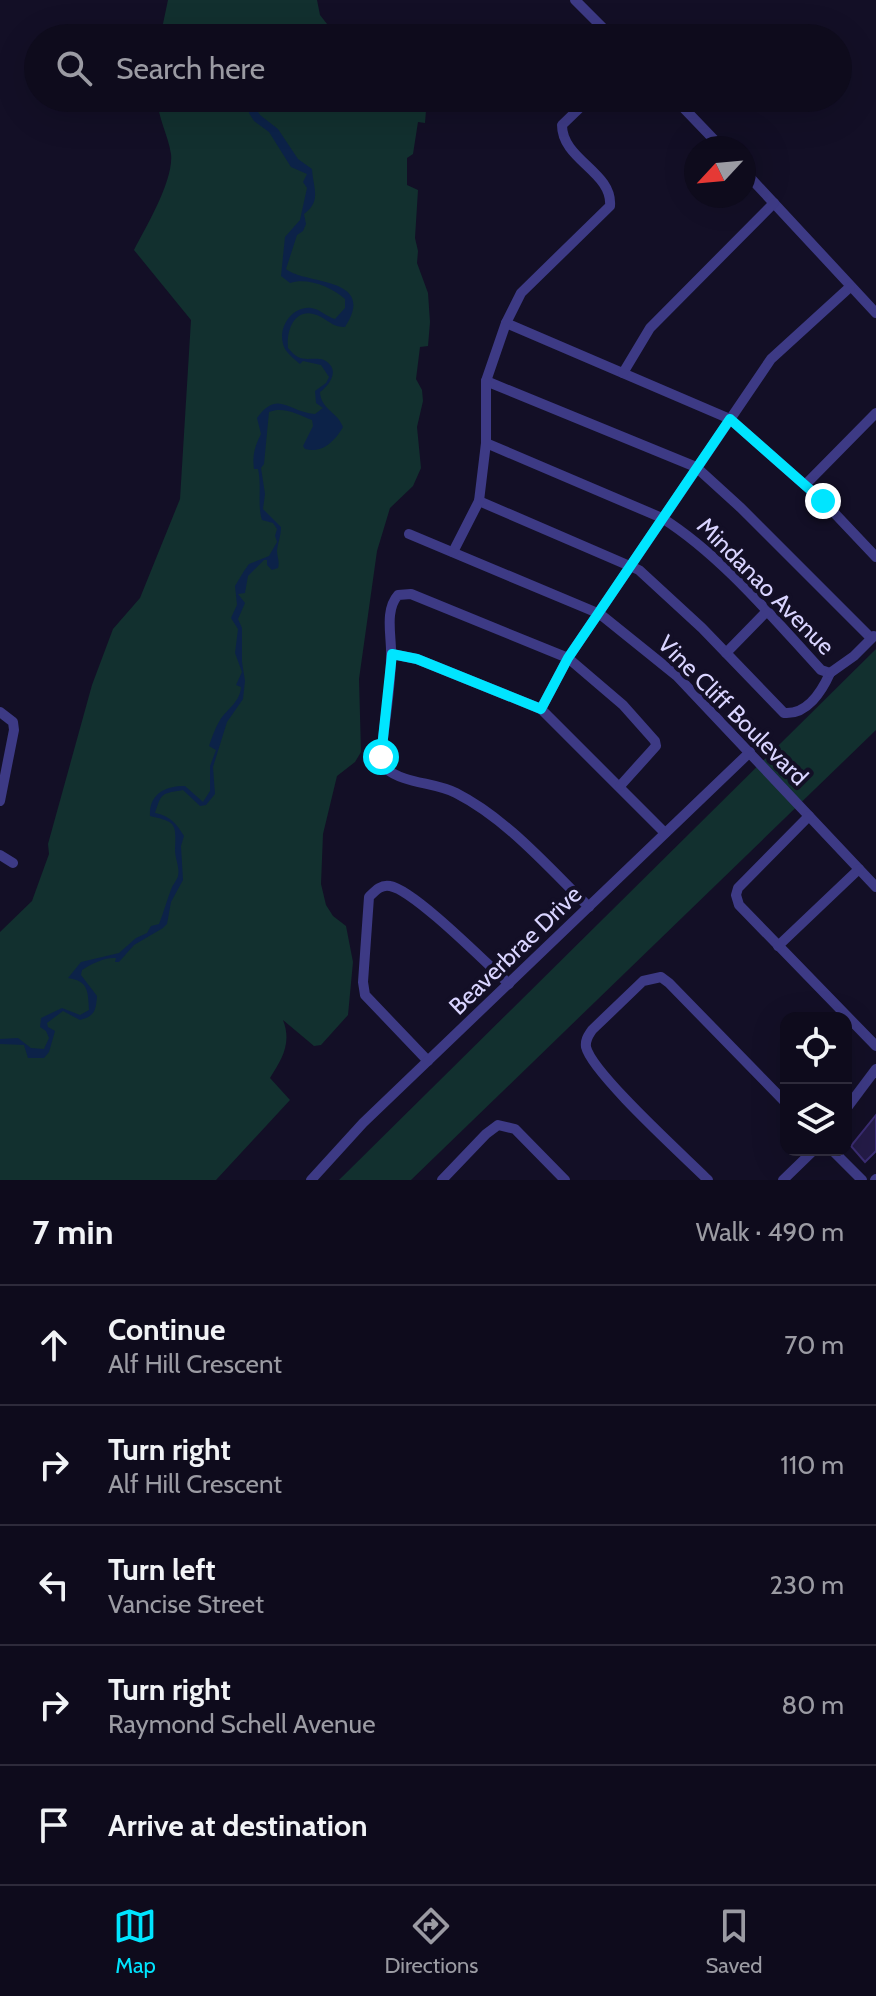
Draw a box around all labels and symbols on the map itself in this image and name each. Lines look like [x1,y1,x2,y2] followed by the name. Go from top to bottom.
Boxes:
[684,136,756,208] north arrow
[805,483,841,519] route end
[691,511,841,661] street label: Mindanao Avenue
[652,629,814,791] street label: Vine Cliff Boulevard
[363,739,399,775] route start
[443,879,587,1021] street label: Beaverbrae Drive

